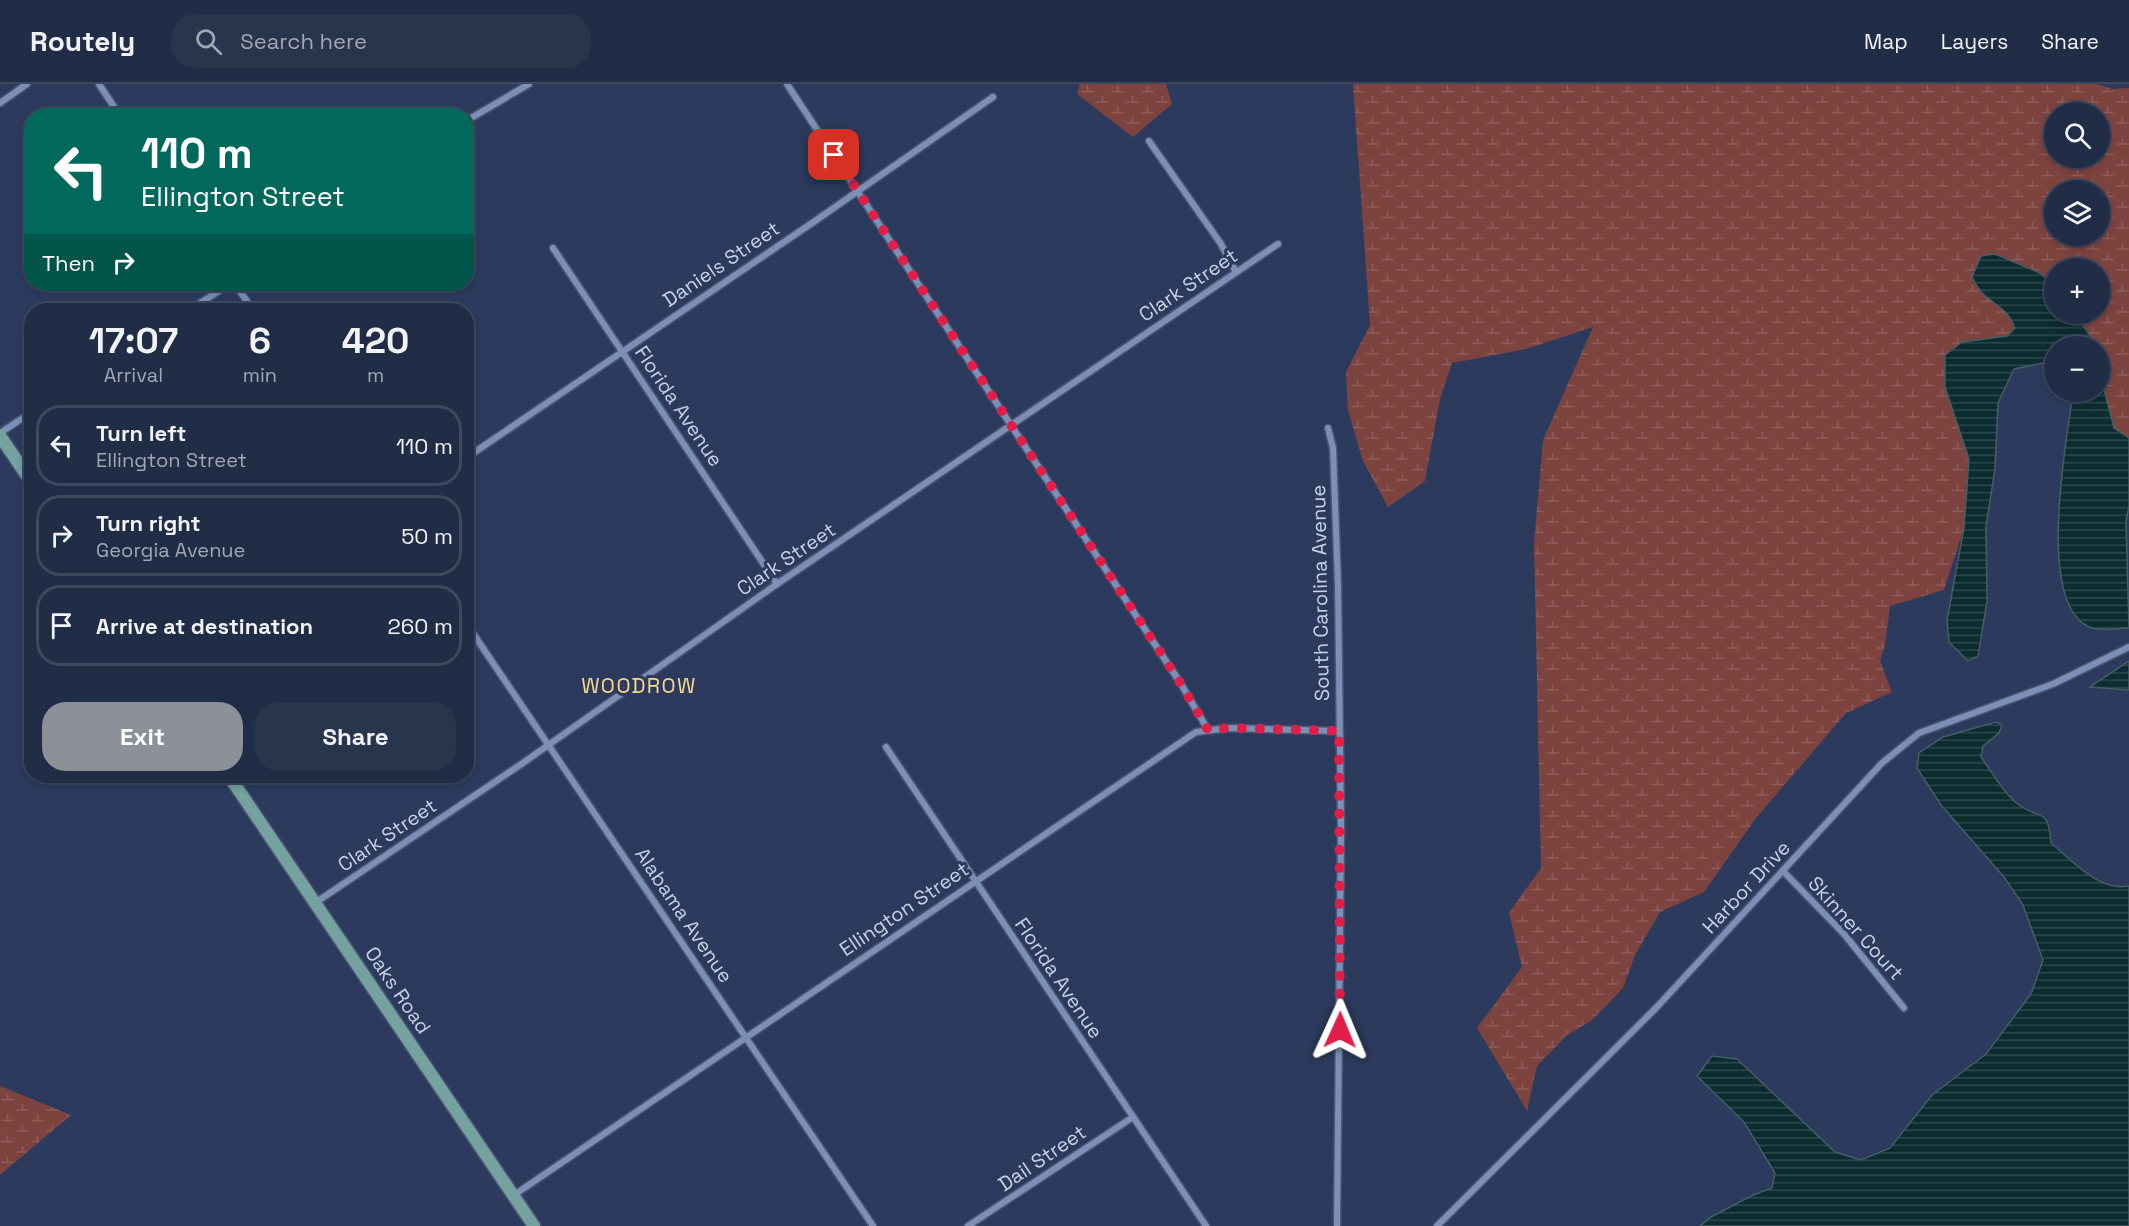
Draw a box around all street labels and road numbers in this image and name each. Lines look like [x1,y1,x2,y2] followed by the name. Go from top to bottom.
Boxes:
[658,215,784,313] street label: Daniels Street
[1134,242,1242,328] street label: Clark Street
[629,341,729,471] street label: Florida Avenue
[1305,485,1335,701] street label: South Carolina Avenue
[732,516,840,602] street label: Clark Street
[333,792,441,878] street label: Clark Street
[1696,835,1796,939] street label: Harbor Drive
[629,842,739,988] street label: Alabama Avenue
[834,856,974,962] street label: Ellington Street
[1802,871,1910,985] street label: Skinner Court
[1009,913,1109,1043] street label: Florida Avenue
[359,941,437,1039] street label: Oaks Road
[993,1119,1091,1197] street label: Dail Street

